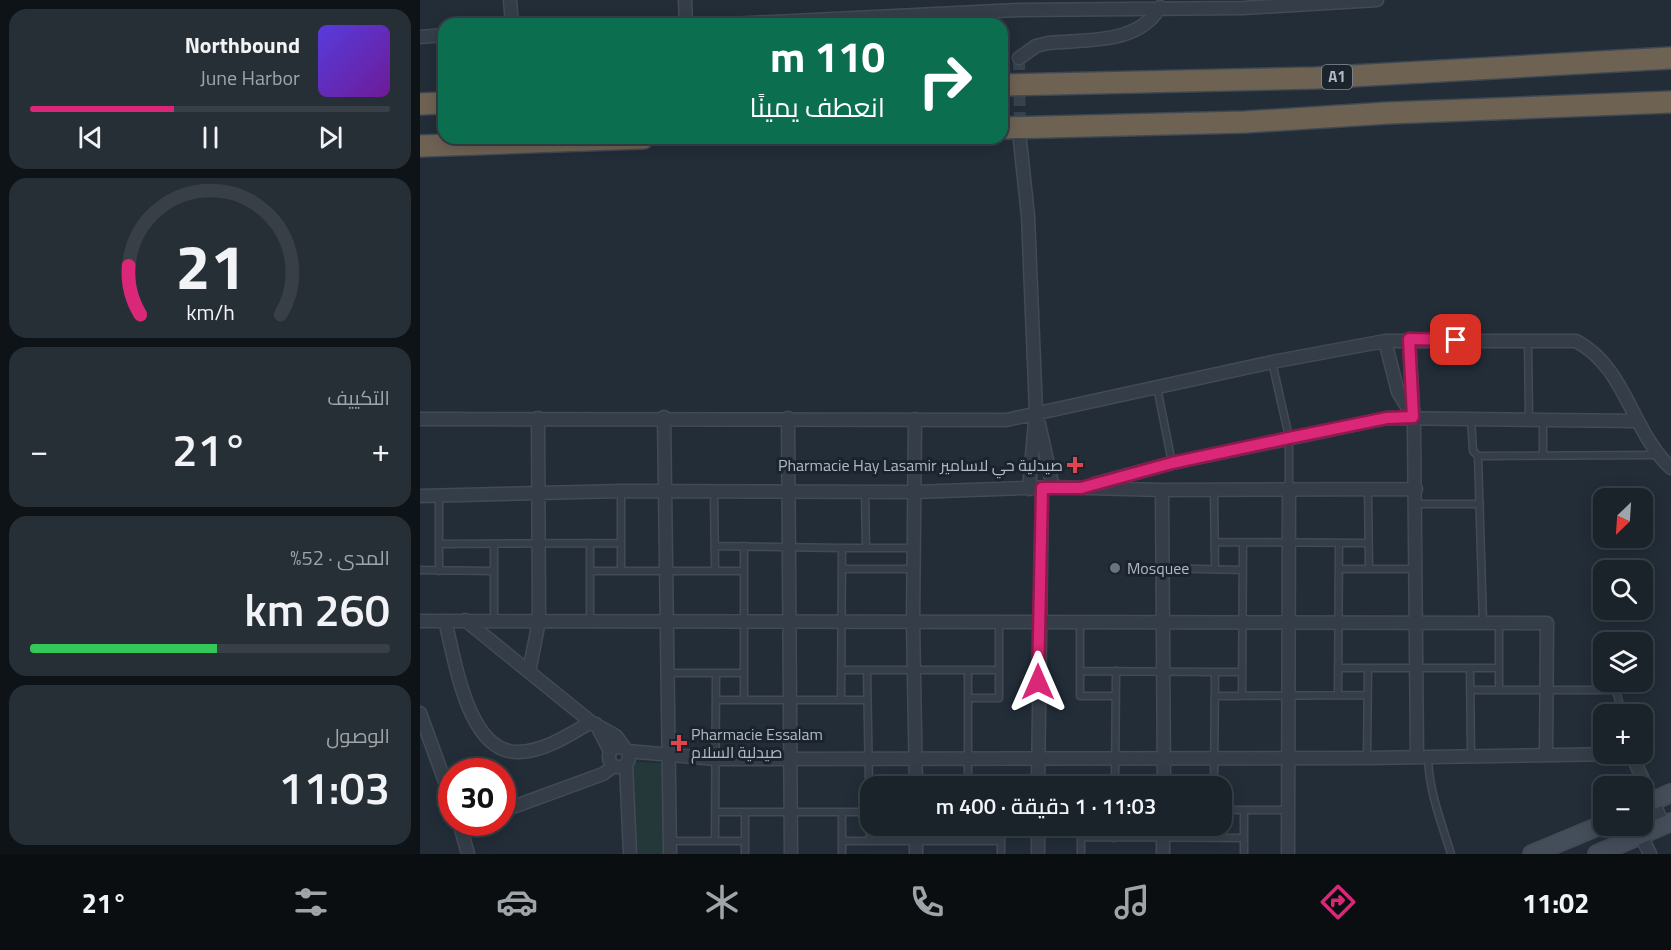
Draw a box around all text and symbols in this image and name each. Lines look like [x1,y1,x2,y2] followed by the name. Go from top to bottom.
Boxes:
[770,24,885,88] text: 110 m
[185,28,300,62] text: Northbound
[906,42,984,120] icon: right
[200,62,300,93] text: June Harbor
[1322,65,1352,89] road number: A1
[749,86,885,127] text: انعطف يمينًا
[74,121,107,154] icon: previous
[194,121,227,154] icon: pause
[314,121,347,154] icon: next
[175,218,245,313] text: 21
[186,296,234,328] text: km/h
[1430,314,1481,365] pin
[1439,323,1472,356] icon: arrive
[327,382,390,413] text: التكييف
[172,415,248,483] text: 21°
[30,425,48,475] text: −
[372,425,390,475] text: +
[778,453,1063,479] place label: Pharmacie Hay Lasamir صيدلية حي لاسامير
[1068,458,1082,472] marker: Pharmacie Hay Lasamir صيدلية حي لاسامير
[1593,488,1653,548] north arrow
[1593,488,1653,836] map controls
[290,542,390,573] text: المدى · 52%
[1127,556,1189,580] place label: Mosquee
[1593,560,1653,620] button: search
[1108,561,1122,575] marker: Mosquee
[244,575,390,643] text: 260 km
[1593,632,1653,692] button: layers
[1006,650,1070,714] position arrow
[1593,704,1653,764] button: +
[326,720,390,751] text: الوصول
[691,722,823,764] place label: Pharmacie Essalam صيدلية السلام
[672,736,686,750] marker: Pharmacie Essalam صيدلية السلام
[278,753,390,821] text: 11:03
[438,758,516,836] speed limit sign: 30
[1593,776,1653,836] button: −
[936,789,1156,823] text: 11:03 · 1 دقيقة · 400 m
[290,881,332,923] icon: filters
[496,881,538,923] icon: car
[701,881,743,923] icon: climate
[906,881,948,923] icon: phone
[1111,881,1153,923] icon: music
[1317,881,1359,923] icon: directions
[82,882,127,923] text: 21°
[1522,882,1589,923] text: 11:02

